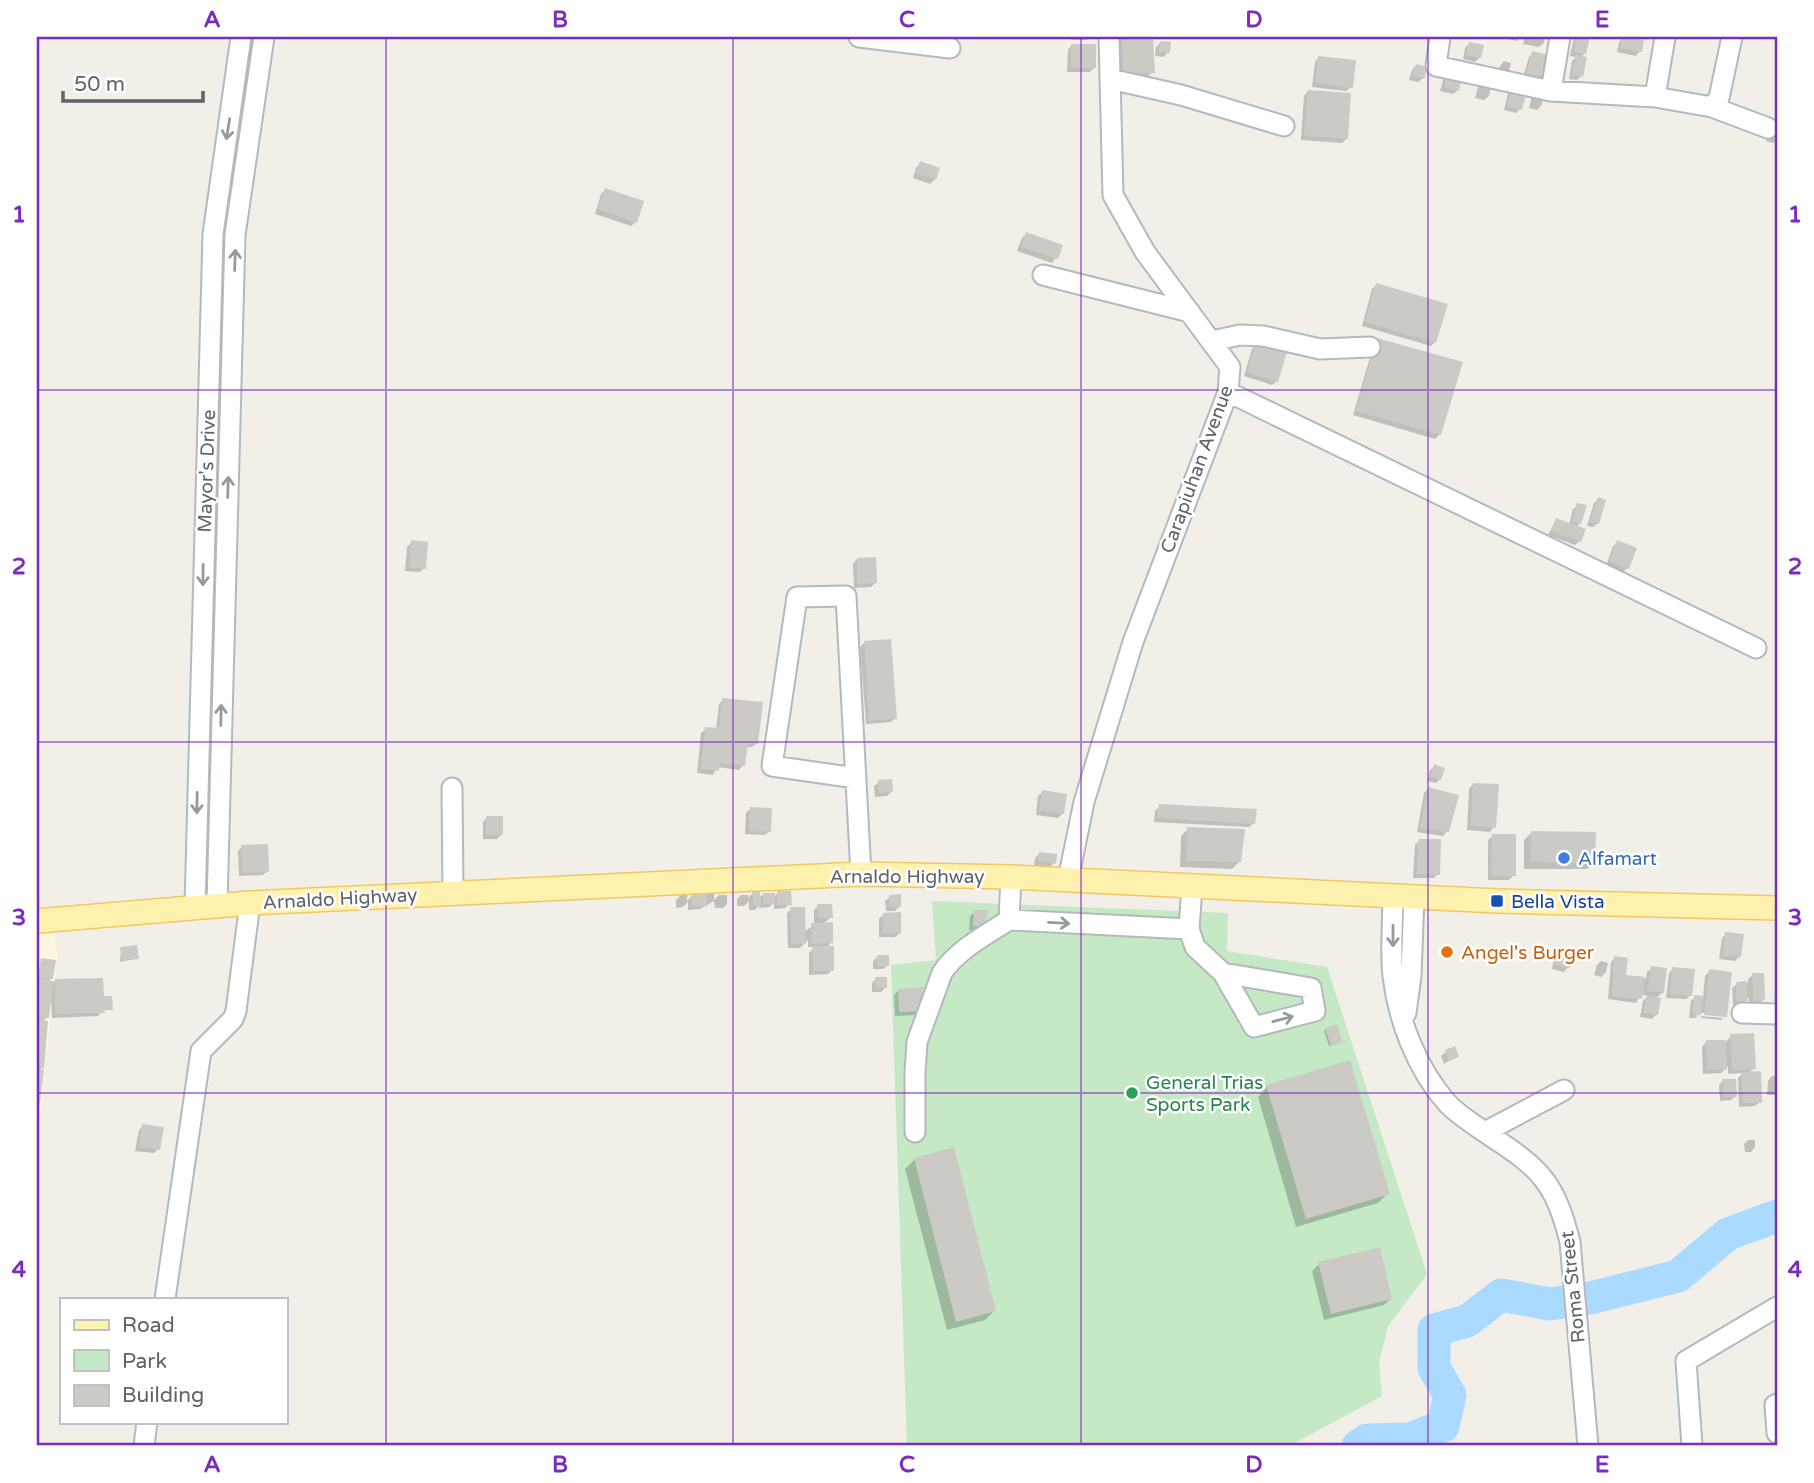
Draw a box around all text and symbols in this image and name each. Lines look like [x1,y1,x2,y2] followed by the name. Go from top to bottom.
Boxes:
[203,6,221,34] text: A
[552,6,568,34] text: B
[899,6,915,34] text: C
[1245,6,1263,34] text: D
[1595,6,1609,34] text: E
[63,60,203,104] scale bar
[74,72,125,97] text: 50 m
[222,117,235,140] one-way arrow
[12,201,26,229] text: 1
[1788,201,1802,229] text: 1
[228,249,241,272] one-way arrow
[1156,382,1238,556] street label: Carapiuhan Avenue
[194,409,220,533] street label: Mayor's Drive
[221,476,234,499] one-way arrow
[12,553,26,581] text: 2
[1788,553,1802,581] text: 2
[196,564,209,587] one-way arrow
[214,704,228,727] one-way arrow
[190,791,204,814] one-way arrow
[1578,848,1657,870] place label: Alfamart
[1556,850,1572,866] marker: Alfamart
[830,866,984,888] street label: Arnaldo Highway
[262,884,418,914] street label: Arnaldo Highway
[1511,891,1605,913] place label: Bella Vista
[1489,893,1505,909] marker: Bella Vista
[12,904,26,932] text: 3
[1788,904,1802,932] text: 3
[1047,916,1070,929] one-way arrow
[1386,924,1400,947] one-way arrow
[1461,942,1595,964] place label: Angel's Burger
[1439,944,1455,960] marker: Angel's Burger
[1272,1012,1294,1025] one-way arrow
[1146,1072,1263,1116] place label: General Trias Sports Park
[1124,1085,1140,1101] marker: General Trias Sports Park
[1556,1230,1590,1344] street label: Roma Street
[12,1256,27,1284] text: 4
[1788,1256,1803,1284] text: 4
[60,1298,287,1424] legend
[122,1313,175,1338] text: Road
[122,1349,167,1374] text: Park
[122,1383,204,1408] text: Building
[203,1451,221,1479] text: A
[552,1451,568,1479] text: B
[899,1451,915,1479] text: C
[1245,1451,1263,1479] text: D
[1595,1451,1609,1479] text: E

